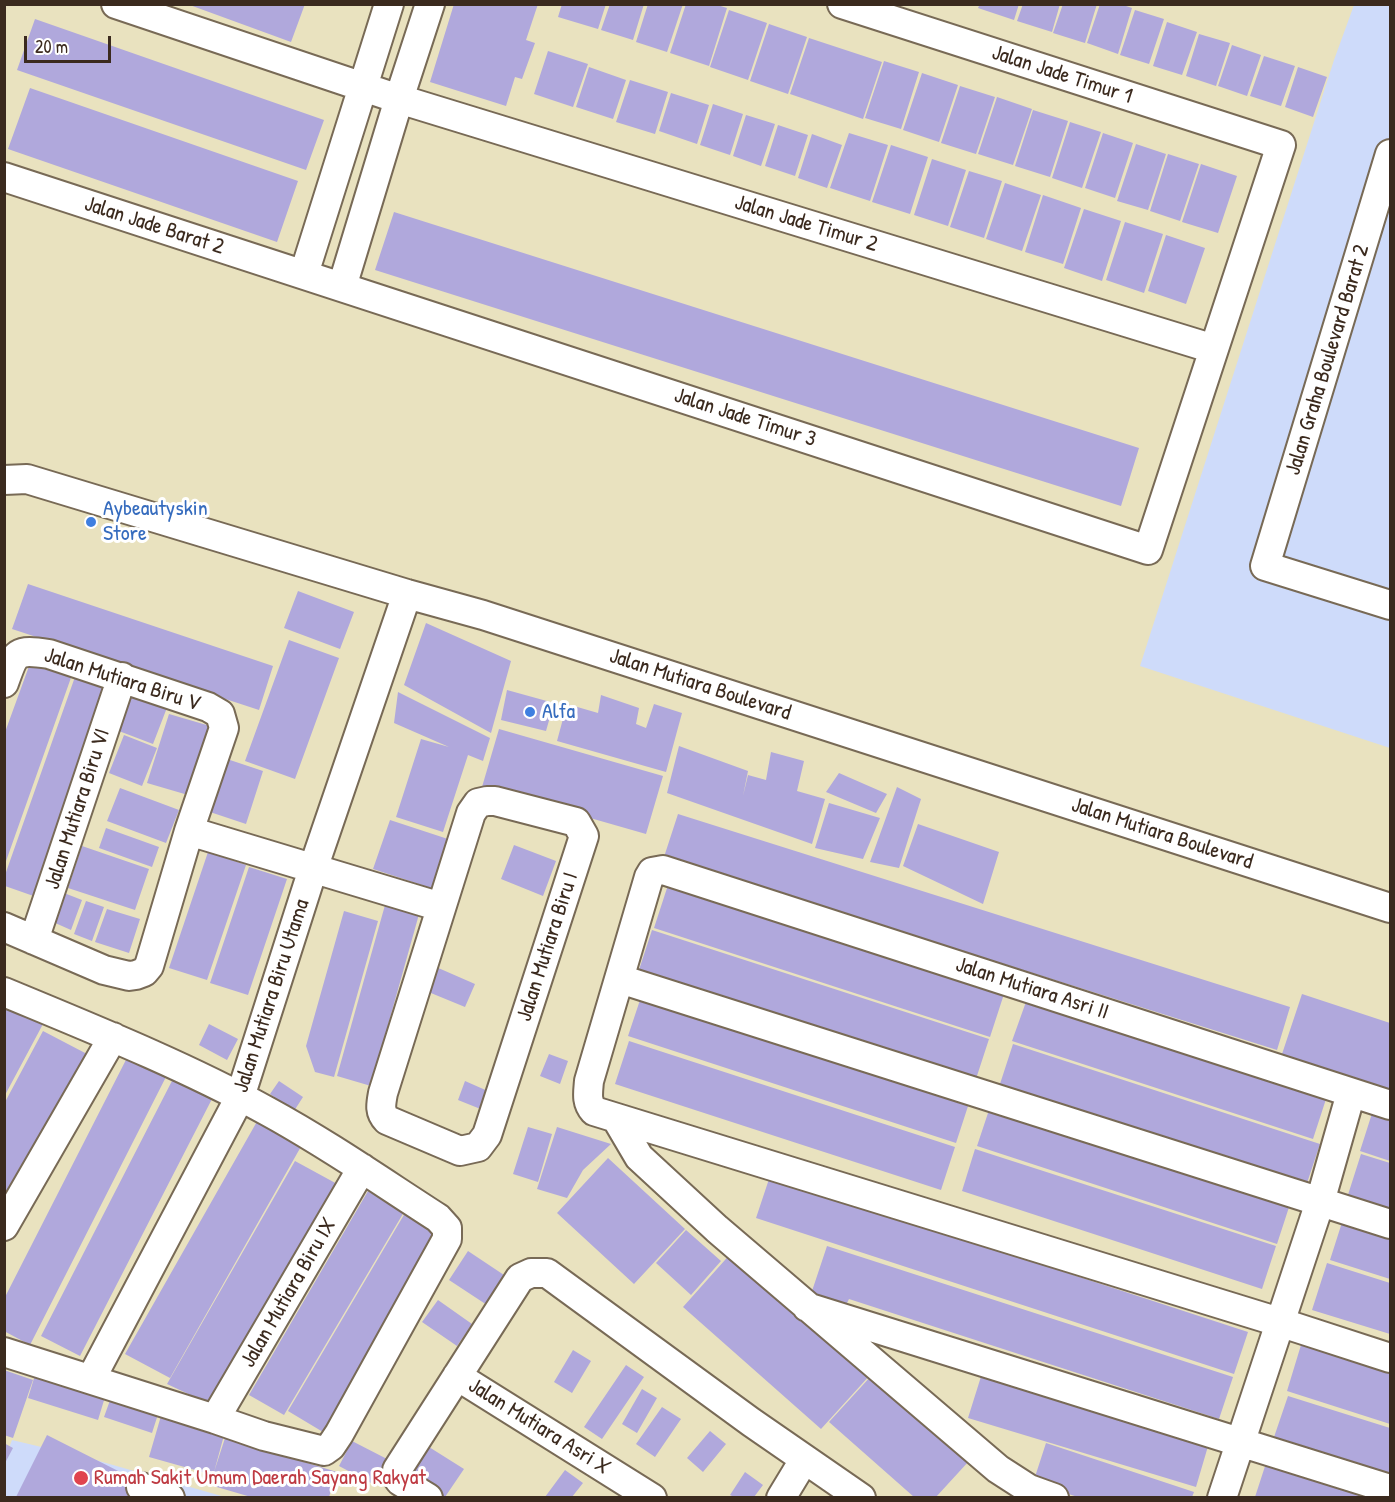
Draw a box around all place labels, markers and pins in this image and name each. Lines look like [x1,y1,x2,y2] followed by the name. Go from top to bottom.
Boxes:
[103,496,208,548] place label: Aybeautyskin Store
[84,515,98,529] marker: Aybeautyskin Store
[542,699,575,725] place label: Alfa
[523,705,537,719] marker: Alfa
[94,1465,426,1491] place label: Rumah Sakit Umum Daerah Sayang Rakyat
[72,1469,90,1487] marker: Rumah Sakit Umum Daerah Sayang Rakyat

